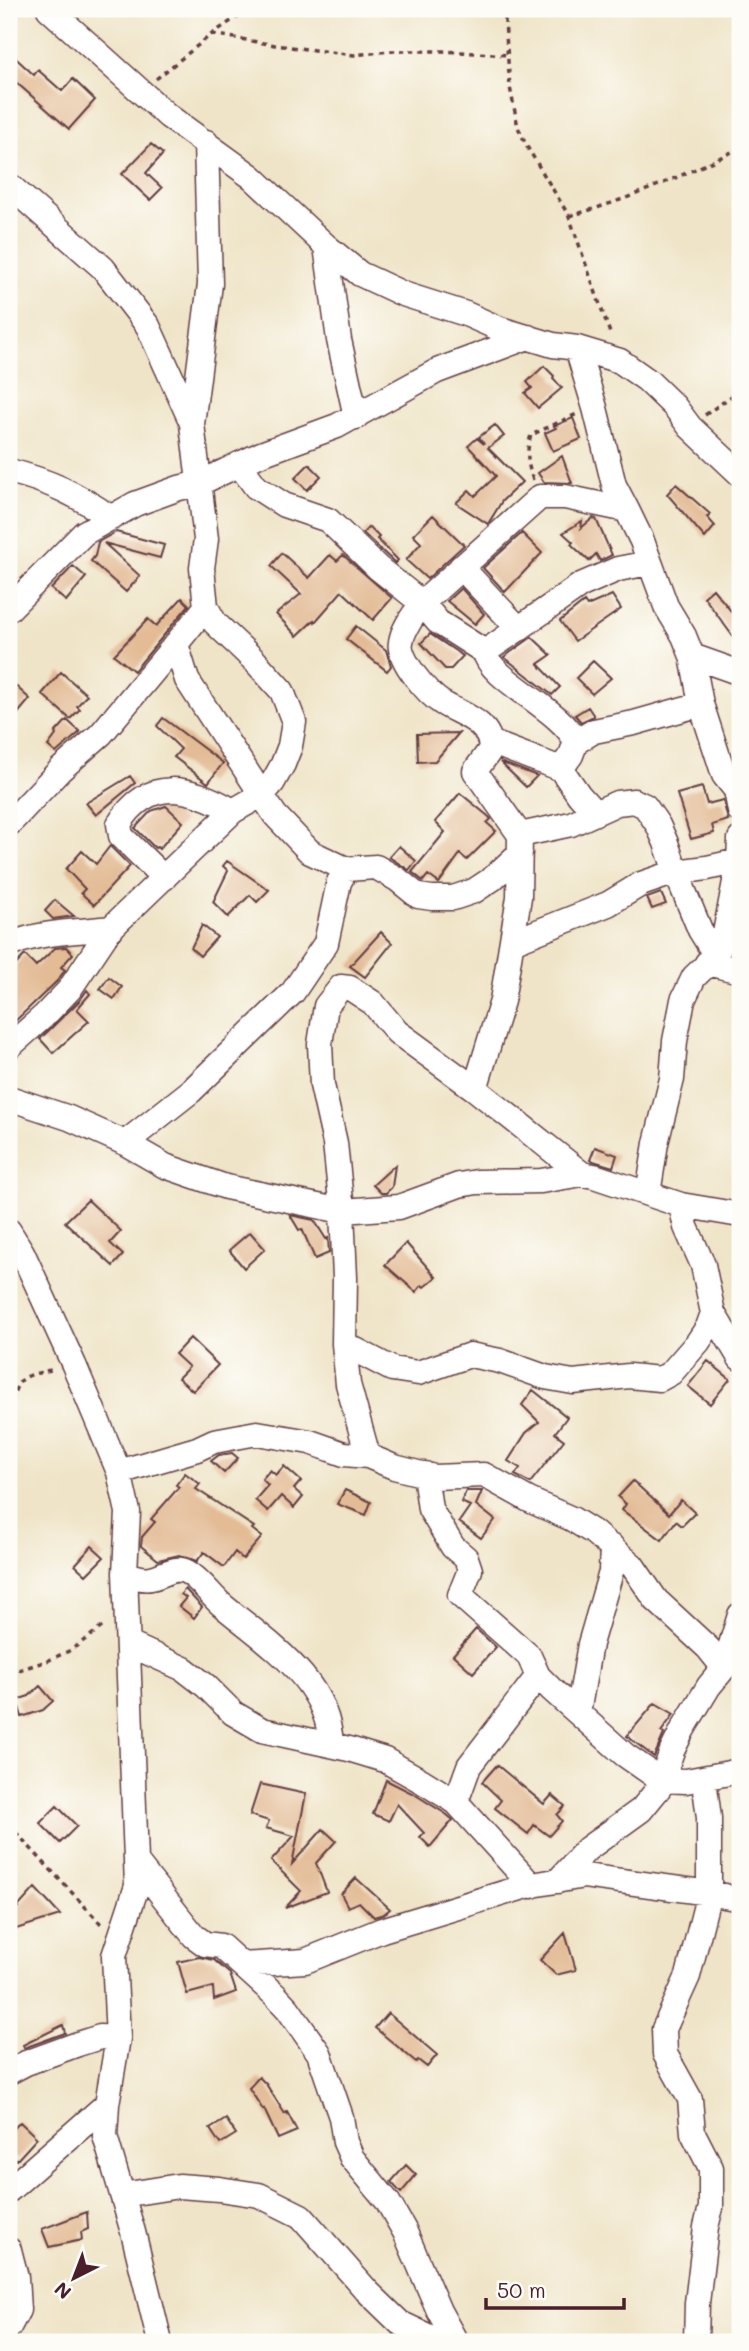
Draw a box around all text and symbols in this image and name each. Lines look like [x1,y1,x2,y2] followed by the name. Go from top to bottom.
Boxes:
[38,2242,108,2312] north arrow
[486,2267,625,2311] scale bar
[497,2276,546,2303] text: 50 m
[49,2277,76,2305] text: N

